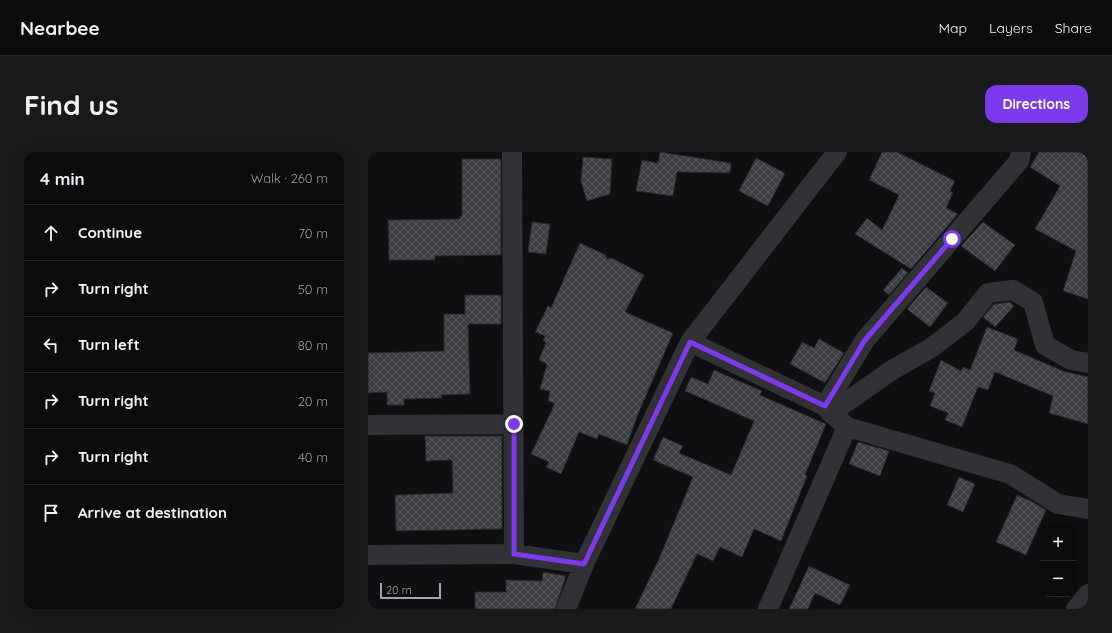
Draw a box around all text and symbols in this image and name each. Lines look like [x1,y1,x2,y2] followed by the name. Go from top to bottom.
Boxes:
[20,16,100,40] text: Nearbee
[938,19,967,37] text: Map
[989,19,1033,37] text: Layers
[1055,19,1092,37] text: Share
[985,85,1088,123] button: Directions
[24,87,118,122] text: Find us
[40,168,85,189] text: 4 min
[251,170,328,186] text: Walk · 260 m
[40,222,62,244] icon: ahead
[78,223,142,242] text: Continue
[298,225,328,241] text: 70 m
[943,230,961,248] route start
[40,278,62,300] icon: right
[78,279,149,298] text: Turn right
[298,281,328,297] text: 50 m
[40,334,62,356] icon: left
[78,335,140,354] text: Turn left
[298,337,328,353] text: 80 m
[40,390,62,412] icon: right
[78,391,149,410] text: Turn right
[298,393,328,409] text: 20 m
[505,415,523,433] route end
[40,446,62,468] icon: right
[78,447,149,466] text: Turn right
[298,449,328,465] text: 40 m
[40,502,62,524] icon: arrive
[78,503,227,522] text: Arrive at destination
[1040,525,1076,597] map controls
[1040,525,1076,561] button: +
[1040,561,1076,597] button: −
[380,581,441,600] scale bar
[386,583,412,597] text: 20 m

